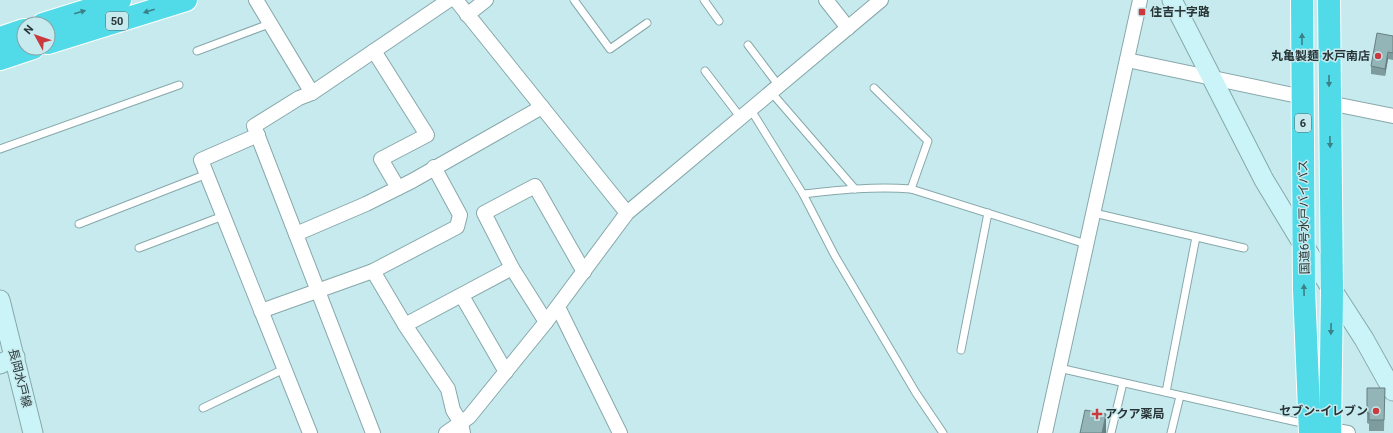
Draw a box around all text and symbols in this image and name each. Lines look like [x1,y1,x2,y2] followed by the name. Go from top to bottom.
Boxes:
[1150,5,1210,19] place label: 住吉十字路
[1137,7,1147,17] marker: 住吉十字路
[143,8,155,14] one-way arrow
[74,9,86,15] one-way arrow
[106,12,128,30] road number: 50
[16,16,56,56] north arrow
[21,23,36,37] text: N
[1299,32,1305,45] one-way arrow
[1271,49,1370,63] place label: 丸亀製麺 水戸南店
[1373,51,1383,61] marker: 丸亀製麺 水戸南店
[1326,75,1332,88] one-way arrow
[1295,114,1311,132] road number: 6
[1327,136,1333,149] one-way arrow
[1296,160,1312,274] street label: 国道6号水戸バイパス
[1301,284,1308,296] one-way arrow
[1328,323,1335,335] one-way arrow
[6,347,34,409] street label: 長岡水戸線
[1279,404,1368,418] place label: セブン-イレブン
[1371,406,1381,416] marker: セブン-イレブン
[1105,407,1164,421] place label: アクア薬局
[1092,409,1102,419] marker: アクア薬局

